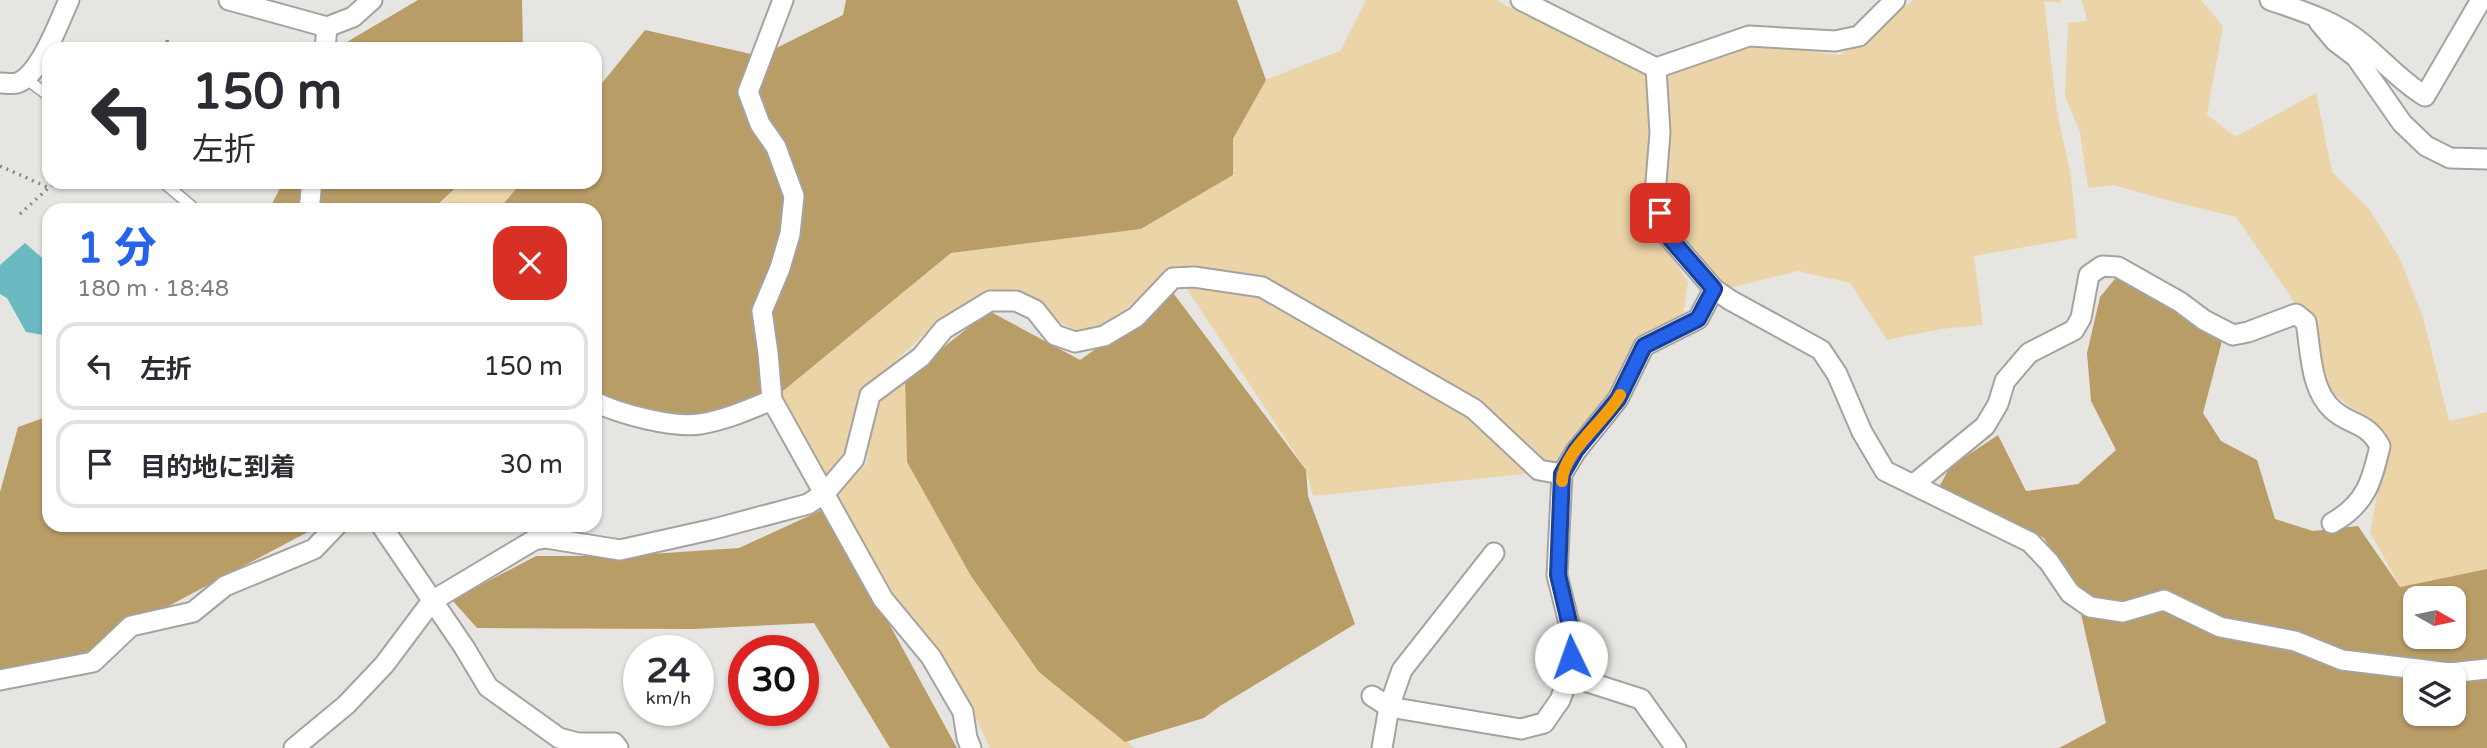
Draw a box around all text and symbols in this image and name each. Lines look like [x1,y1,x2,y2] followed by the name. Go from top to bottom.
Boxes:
[192,63,342,122] text: 150 m
[77,70,168,161] icon: left
[192,131,256,169] text: 左折
[1630,183,1690,243] pin
[1641,194,1679,232] icon: arrive
[77,223,156,274] text: 1 分
[493,226,567,300] button: close
[77,275,229,303] text: 180 m · 18:48
[81,347,119,385] icon: left
[483,351,563,382] text: 150 m
[140,354,192,385] text: 左折
[81,445,119,483] icon: arrive
[500,449,563,480] text: 30 m
[140,452,296,483] text: 目的地に到着
[2403,586,2466,649] north arrow
[2403,586,2466,726] map controls
[1534,620,1608,694] position arrow
[728,635,819,726] speed limit sign: 30
[647,650,690,692] text: 24
[2403,663,2466,726] button: layers
[646,687,691,709] text: km/h

